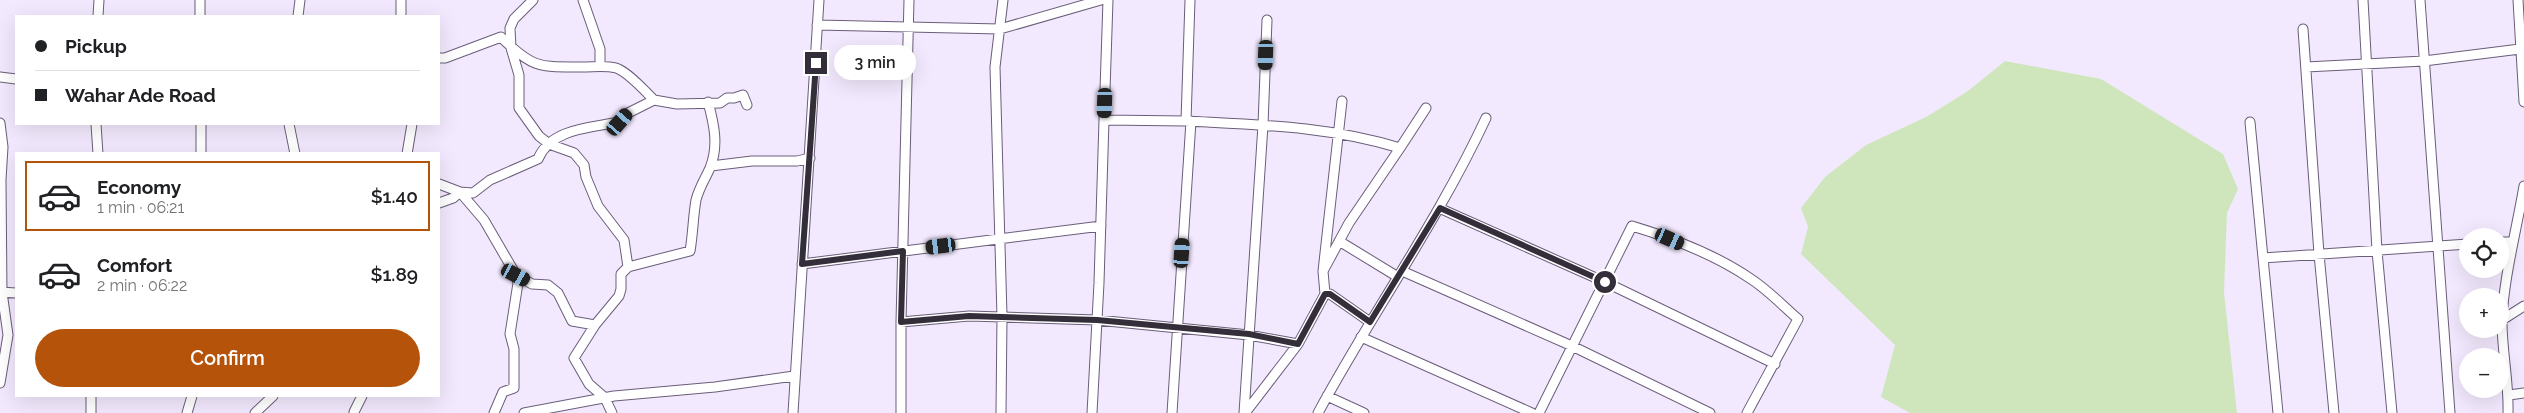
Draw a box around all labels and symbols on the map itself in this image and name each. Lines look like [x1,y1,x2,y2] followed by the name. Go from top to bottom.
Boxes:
[1257,40,1274,70] car
[834,46,916,80] callout: 3 min
[805,52,827,74] route end
[1096,88,1113,118] car
[604,106,635,138] car
[1653,226,1686,252] car
[925,237,956,255] car
[1173,238,1190,268] car
[499,261,532,289] car
[1594,271,1616,293] route start

